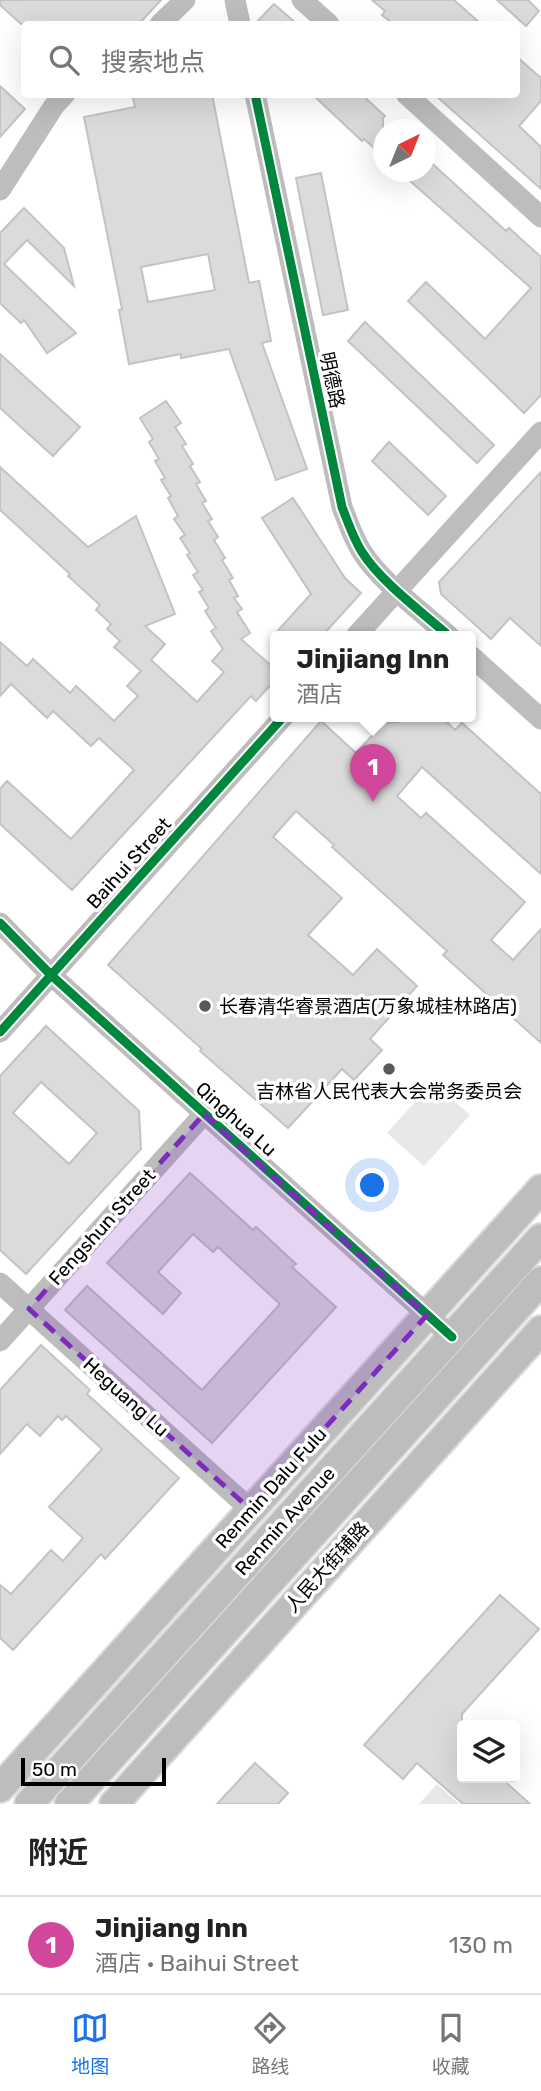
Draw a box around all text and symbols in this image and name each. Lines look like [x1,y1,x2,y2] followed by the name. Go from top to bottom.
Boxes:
[21,21,520,98] search box
[45,41,83,79] icon: search
[101,47,205,78] text: 搜索地点
[373,119,436,182] north arrow
[315,350,349,410] street label: 明德路
[270,631,476,722] popup
[297,644,449,675] text: Jinjiang Inn
[297,680,343,708] text: 酒店
[350,744,396,802] pin: 1
[82,812,176,913] street label: Baihui Street
[219,995,517,1018] place label: 长春清华睿景酒店(万象城桂林路店)
[197,998,213,1014] marker: 长春清华睿景酒店(万象城桂林路店)
[381,1061,397,1077] marker: 吉林省人民代表大会常务委员会
[191,1077,281,1161] street label: Qinghua Lu
[256,1080,522,1103] place label: 吉林省人民代表大会常务委员会
[44,1164,160,1290] street label: Fengshun Street
[355,1168,389,1202] your location
[79,1353,173,1441] street label: Heguang Lu
[211,1423,331,1553] street label: Renmin Dalu Fulu
[230,1462,340,1580] street label: Renmin Avenue
[280,1517,374,1617] street label: 人民大街辅路
[457,1720,520,1783] map controls
[457,1720,520,1783] button: layers
[21,1755,166,1787] scale bar
[32,1758,77,1781] text: 50 m
[28,1835,88,1871] text: 附近
[95,1913,248,1944] text: Jinjiang Inn
[45,1931,57,1959] text: 1
[449,1931,513,1959] text: 130 m
[95,1949,299,1977] text: 酒店 · Baihui Street
[71,2009,109,2078] tab: 地图
[251,2009,290,2078] tab: 路线
[432,2009,470,2078] tab: 收藏

